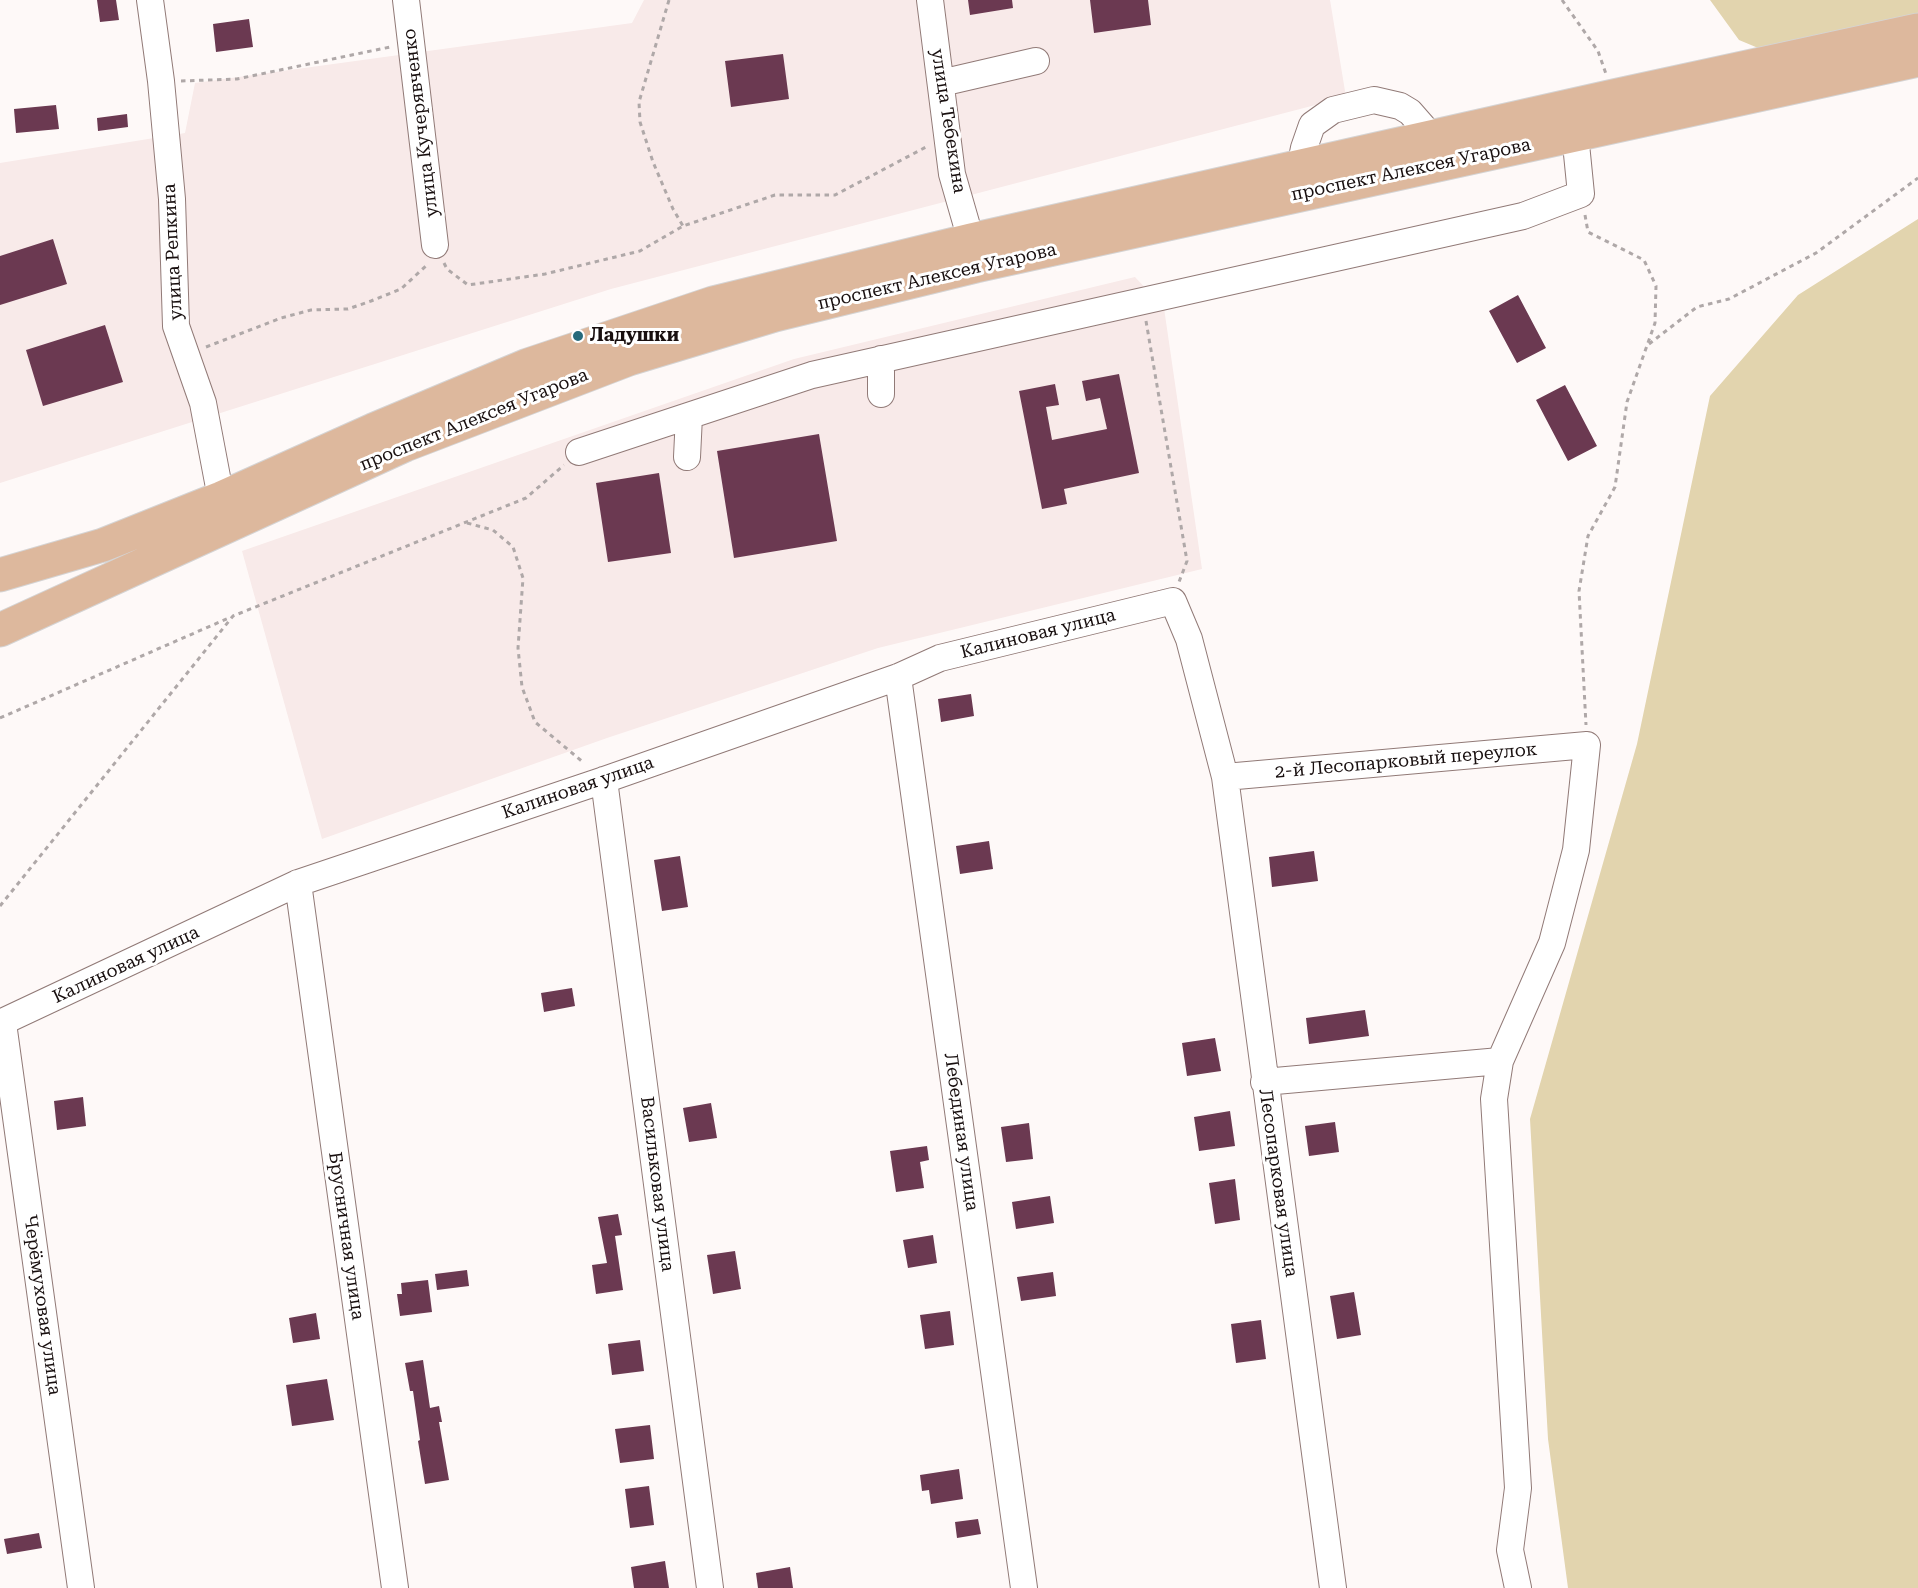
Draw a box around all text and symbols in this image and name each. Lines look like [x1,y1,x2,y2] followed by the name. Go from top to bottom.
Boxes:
[399,27,443,219] street label: улица Кучерявченко
[926,47,970,195] street label: улица Тебекина
[1289,134,1533,206] street label: проспект Алексея Угарова
[159,183,187,321] street label: улица Репкина
[816,239,1058,315] street label: проспект Алексея Угарова
[590,325,679,347] place label: Ладушки
[571,329,585,343] marker: Ладушки
[357,364,591,476] street label: проспект Алексея Угарова
[958,604,1118,664] street label: Калиновая улица
[1274,739,1538,783] street label: 2-й Лесопарковый переулок
[499,752,657,824] street label: Калиновая улица
[49,922,203,1008] street label: Калиновая улица
[939,1052,983,1212] street label: Лебединая улица
[1254,1088,1302,1278] street label: Лесопарковая улица
[636,1095,678,1273] street label: Васильковая улица
[324,1151,368,1321] street label: Брусничная улица
[19,1213,65,1397] street label: Черёмуховая улица

